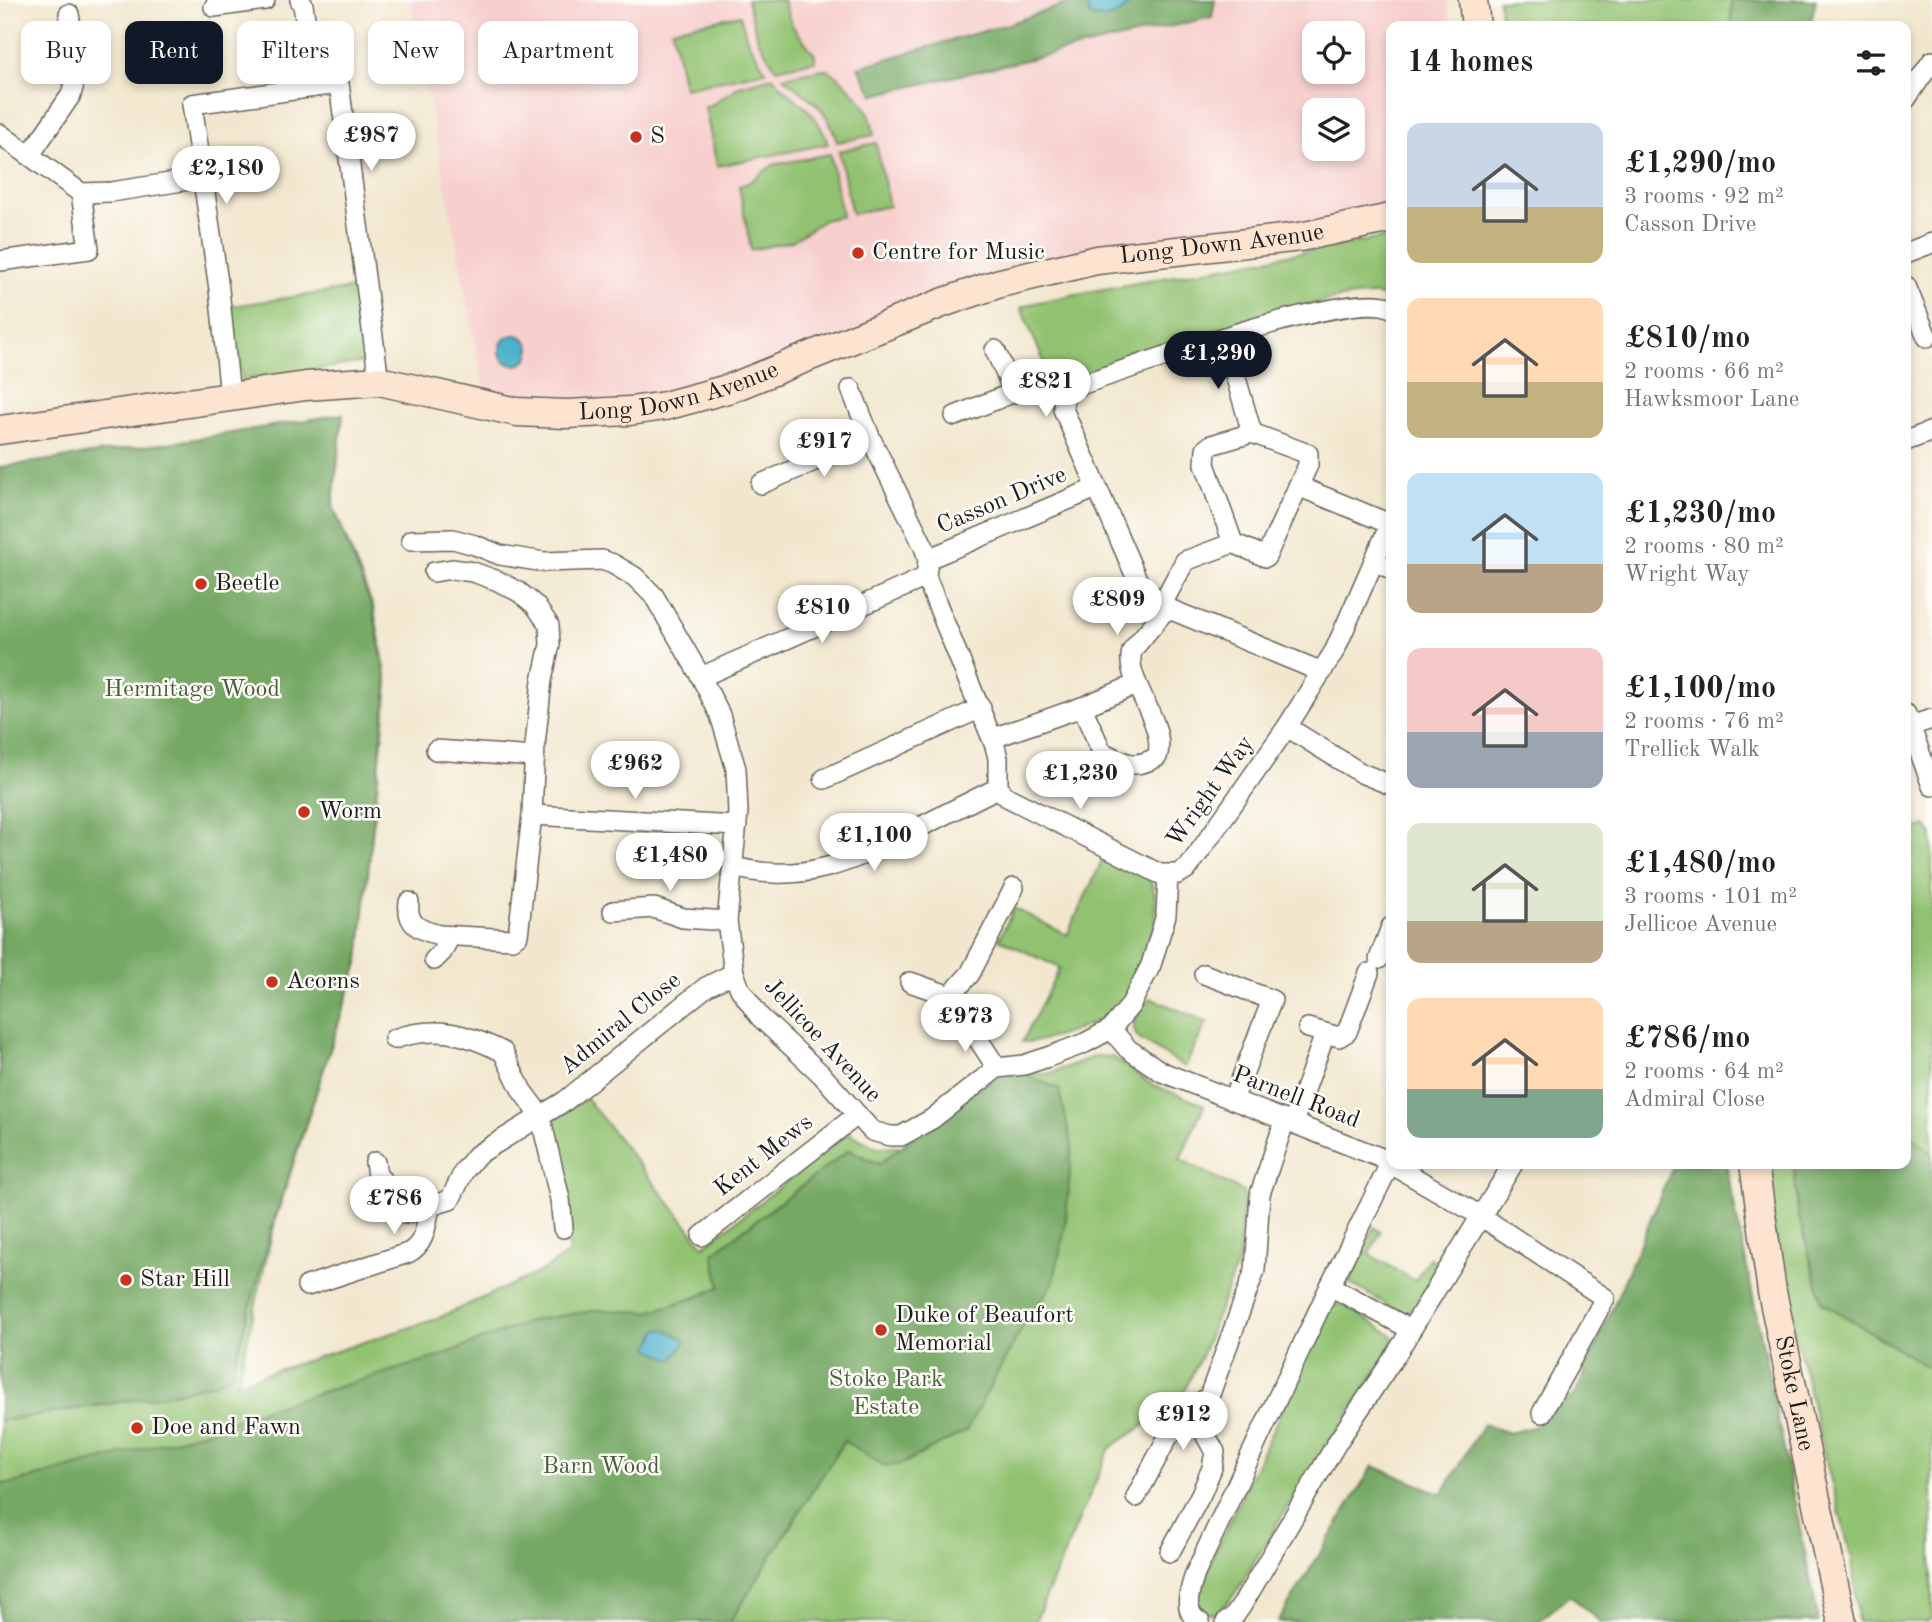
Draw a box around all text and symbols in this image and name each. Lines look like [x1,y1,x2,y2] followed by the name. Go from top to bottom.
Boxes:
[21,21,111,84] chip: Buy
[125,21,223,84] chip: Rent
[237,21,354,84] chip: Filters
[368,21,464,84] chip: New
[478,21,638,84] chip: Apartment
[1302,21,1365,161] map controls
[1302,21,1365,84] button: locate
[1852,44,1890,82] icon: filters
[1407,48,1533,78] text: 14 homes
[1302,98,1365,161] button: layers
[330,114,412,173] pin: £987
[343,124,399,147] text: £987
[650,125,665,149] place label: S
[628,129,644,145] marker: S
[169,146,283,206] pin: £2,180
[1624,149,1776,179] text: £1,290/mo
[1463,151,1547,235] icon: home
[188,157,264,180] text: £2,180
[1624,185,1784,208] text: 3 rooms · 92 m²
[1624,213,1756,236] text: Casson Drive
[1119,220,1326,269] street label: Long Down Avenue
[872,241,1045,265] place label: Centre for Music
[850,245,866,261] marker: Centre for Music
[1624,324,1750,354] text: £810/mo
[1463,326,1547,410] icon: home
[1161,332,1275,391] pin: £1,290
[1180,342,1256,365] text: £1,290
[578,358,782,425] street label: Long Down Avenue
[1005,360,1087,419] pin: £821
[1624,360,1784,383] text: 2 rooms · 66 m²
[1018,370,1074,393] text: £821
[1624,388,1799,411] text: Hawksmoor Lane
[783,420,865,479] pin: £917
[796,430,852,453] text: £917
[934,463,1070,539] street label: Casson Drive
[1624,499,1776,529] text: £1,230/mo
[1463,501,1547,585] icon: home
[1624,535,1784,558] text: 2 rooms · 80 m²
[1624,563,1750,586] text: Wright Way
[215,572,280,596] place label: Beetle
[193,576,209,592] marker: Beetle
[1076,578,1158,637] pin: £809
[781,586,863,645] pin: £810
[1089,588,1145,611] text: £809
[794,596,850,619] text: £810
[1624,674,1776,704] text: £1,100/mo
[1463,676,1547,760] icon: home
[104,678,280,702] park label: Hermitage Wood
[1624,710,1784,733] text: 2 rooms · 76 m²
[1163,732,1259,852] street label: Wright Way
[1624,738,1760,761] text: Trellick Walk
[594,742,676,801] pin: £962
[607,752,663,775] text: £962
[1023,752,1137,811] pin: £1,230
[1042,762,1118,785] text: £1,230
[318,800,382,824] place label: Worm
[296,804,312,820] marker: Worm
[817,814,931,873] pin: £1,100
[836,824,912,847] text: £1,100
[613,834,727,893] pin: £1,480
[632,844,708,867] text: £1,480
[1624,849,1776,879] text: £1,480/mo
[1463,851,1547,935] icon: home
[1624,885,1797,908] text: 3 rooms · 101 m²
[1624,913,1777,936] text: Jellicoe Avenue
[556,968,686,1080] street label: Admiral Close
[286,970,360,994] place label: Acorns
[264,974,280,990] marker: Acorns
[759,974,885,1108] street label: Jellicoe Avenue
[924,995,1006,1054] pin: £973
[937,1005,993,1028] text: £973
[1624,1024,1750,1054] text: £786/mo
[1463,1026,1547,1110] icon: home
[1624,1060,1784,1083] text: 2 rooms · 64 m²
[1229,1063,1363,1133] street label: Parnell Road
[1624,1088,1765,1111] text: Admiral Close
[710,1110,818,1202] street label: Kent Mews
[353,1176,435,1236] pin: £786
[366,1187,422,1210] text: £786
[140,1268,230,1292] place label: Star Hill
[118,1272,134,1288] marker: Star Hill
[895,1304,1074,1356] place label: Duke of Beaufort Memorial
[873,1322,889,1338] marker: Duke of Beaufort Memorial
[1770,1334,1817,1453] street label: Stoke Lane
[829,1368,943,1420] park label: Stoke Park Estate
[1142,1392,1224,1452] pin: £912
[1155,1403,1211,1426] text: £912
[151,1416,301,1440] place label: Doe and Fawn
[129,1420,145,1436] marker: Doe and Fawn
[542,1455,660,1479] park label: Barn Wood

